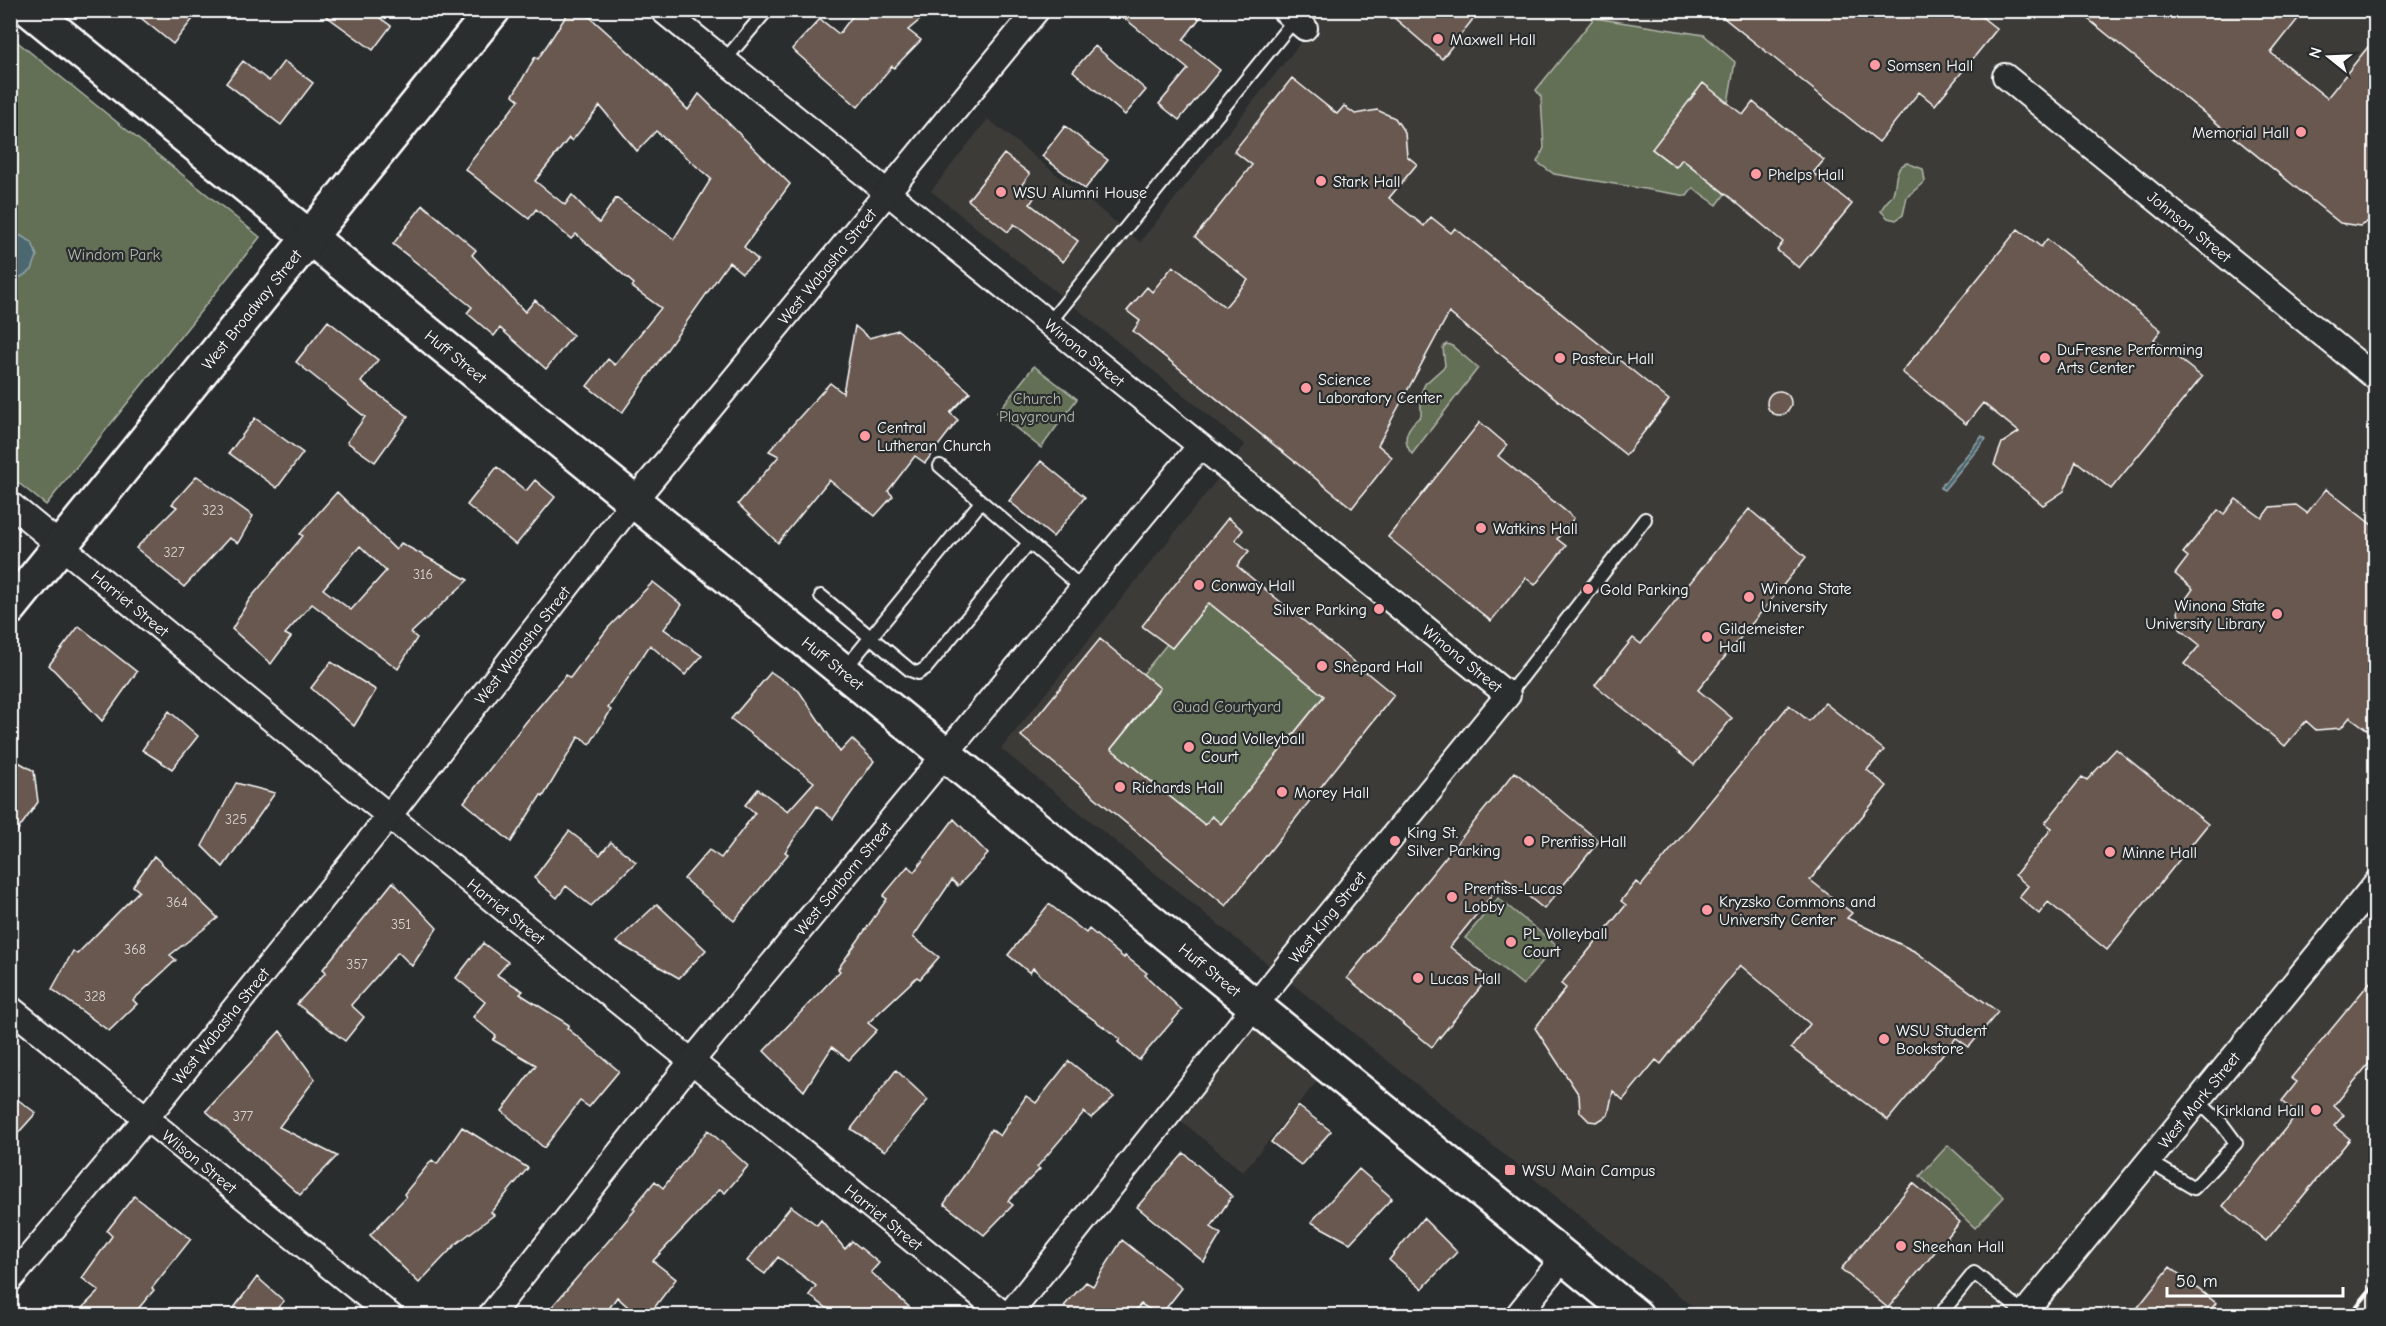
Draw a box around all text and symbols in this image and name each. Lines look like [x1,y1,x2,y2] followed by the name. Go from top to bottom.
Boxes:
[2299,27,2359,87] north arrow
[1450,31,1536,49] place label: Maxwell Hall
[1431,32,1445,46] marker: Maxwell Hall
[2306,45,2326,60] text: N
[1887,57,1973,75] place label: Somsen Hall
[1868,58,1882,72] marker: Somsen Hall
[2192,124,2289,142] place label: Memorial Hall
[2294,125,2308,139] marker: Memorial Hall
[1768,166,1844,184] place label: Phelps Hall
[1749,167,1763,181] marker: Phelps Hall
[1333,173,1400,191] place label: Stark Hall
[1314,174,1328,188] marker: Stark Hall
[1013,184,1147,202] place label: WSU Alumni House
[994,185,1008,199] marker: WSU Alumni House
[2143,188,2235,267] street label: Johnson Street
[775,205,881,328] street label: West Wabasha Street
[68,246,161,264] park label: Windom Park
[198,246,306,373] street label: West Broadway Street
[1041,315,1128,391] street label: Winona Street
[421,327,490,388] street label: Huff Street
[2057,341,2203,377] place label: DuFresne Performing Arts Center
[1572,350,1654,368] place label: Pasteur Hall
[1553,351,1567,365] marker: Pasteur Hall
[2038,351,2052,365] marker: DuFresne Performing Arts Center
[1318,371,1443,407] place label: Science Laboratory Center
[1299,381,1313,395] marker: Science Laboratory Center
[999,390,1075,426] park label: Church Playground
[877,419,991,455] place label: Central Lutheran Church
[858,429,872,443] marker: Central Lutheran Church
[202,502,224,519] house number: 323
[1493,520,1578,538] place label: Watkins Hall
[1474,521,1488,535] marker: Watkins Hall
[164,544,185,561] house number: 327
[413,566,433,583] house number: 316
[88,567,172,641] street label: Harriet Street
[1211,577,1295,595] place label: Conway Hall
[1192,578,1206,592] marker: Conway Hall
[1761,580,1852,616] place label: Winona State University
[1600,581,1689,599] place label: Gold Parking
[1581,582,1595,596] marker: Gold Parking
[472,583,575,708] street label: West Wabasha Street
[1742,590,1756,604] marker: Winona State University
[2145,597,2266,633] place label: Winona State University Library
[1273,601,1367,619] place label: Silver Parking
[1372,602,1386,616] marker: Silver Parking
[2270,607,2284,621] marker: Winona State University Library
[1719,620,1805,656] place label: Gildemeister Hall
[1418,621,1506,697] street label: Winona Street
[1700,630,1714,644] marker: Gildemeister Hall
[798,633,867,694] street label: Huff Street
[1334,658,1423,676] place label: Shepard Hall
[1315,659,1329,673] marker: Shepard Hall
[1173,698,1281,716] park label: Quad Courtyard
[1201,730,1305,766] place label: Quad Volleyball Court
[1182,740,1196,754] marker: Quad Volleyball Court
[1132,779,1223,797] place label: Richards Hall
[1113,780,1127,794] marker: Richards Hall
[1294,784,1369,802] place label: Morey Hall
[1275,785,1289,799] marker: Morey Hall
[225,811,247,828] house number: 325
[792,819,896,939] street label: West Sanborn Street
[1407,824,1501,860] place label: King St. Silver Parking
[1541,833,1627,851] place label: Prentiss Hall
[1388,834,1402,848] marker: King St. Silver Parking
[1522,834,1536,848] marker: Prentiss Hall
[2122,844,2197,862] place label: Minne Hall
[2103,845,2117,859] marker: Minne Hall
[1285,868,1370,967] street label: West King Street
[463,875,548,949] street label: Harriet Street
[1464,880,1563,916] place label: Prentiss-Lucas Lobby
[1445,890,1459,904] marker: Prentiss-Lucas Lobby
[1719,893,1876,929] place label: Kryzsko Commons and University Center
[166,894,188,911] house number: 364
[1700,903,1714,917] marker: Kryzsko Commons and University Center
[391,916,411,933] house number: 351
[1523,925,1607,961] place label: PL Volleyball Court
[1504,935,1518,949] marker: PL Volleyball Court
[1175,940,1244,1001] street label: Huff Street
[124,941,146,958] house number: 368
[346,956,368,973] house number: 357
[169,964,274,1088] street label: West Wabasha Street
[1430,970,1501,988] place label: Lucas Hall
[1411,971,1425,985] marker: Lucas Hall
[84,988,106,1005] house number: 328
[1896,1022,1987,1058] place label: WSU Student Bookstore
[1877,1032,1891,1046] marker: WSU Student Bookstore
[2155,1049,2244,1152] street label: West Mark Street
[2216,1102,2304,1120] place label: Kirkland Hall
[2309,1103,2323,1117] marker: Kirkland Hall
[233,1108,254,1125] house number: 377
[158,1127,240,1198] street label: Wilson Street
[1522,1162,1656,1180] place label: WSU Main Campus
[1503,1163,1517,1177] marker: WSU Main Campus
[841,1181,926,1255] street label: Harriet Street
[1913,1238,2004,1256] place label: Sheehan Hall
[1894,1239,1908,1253] marker: Sheehan Hall
[2167,1260,2342,1298] scale bar
[2176,1271,2218,1292] text: 50 m

